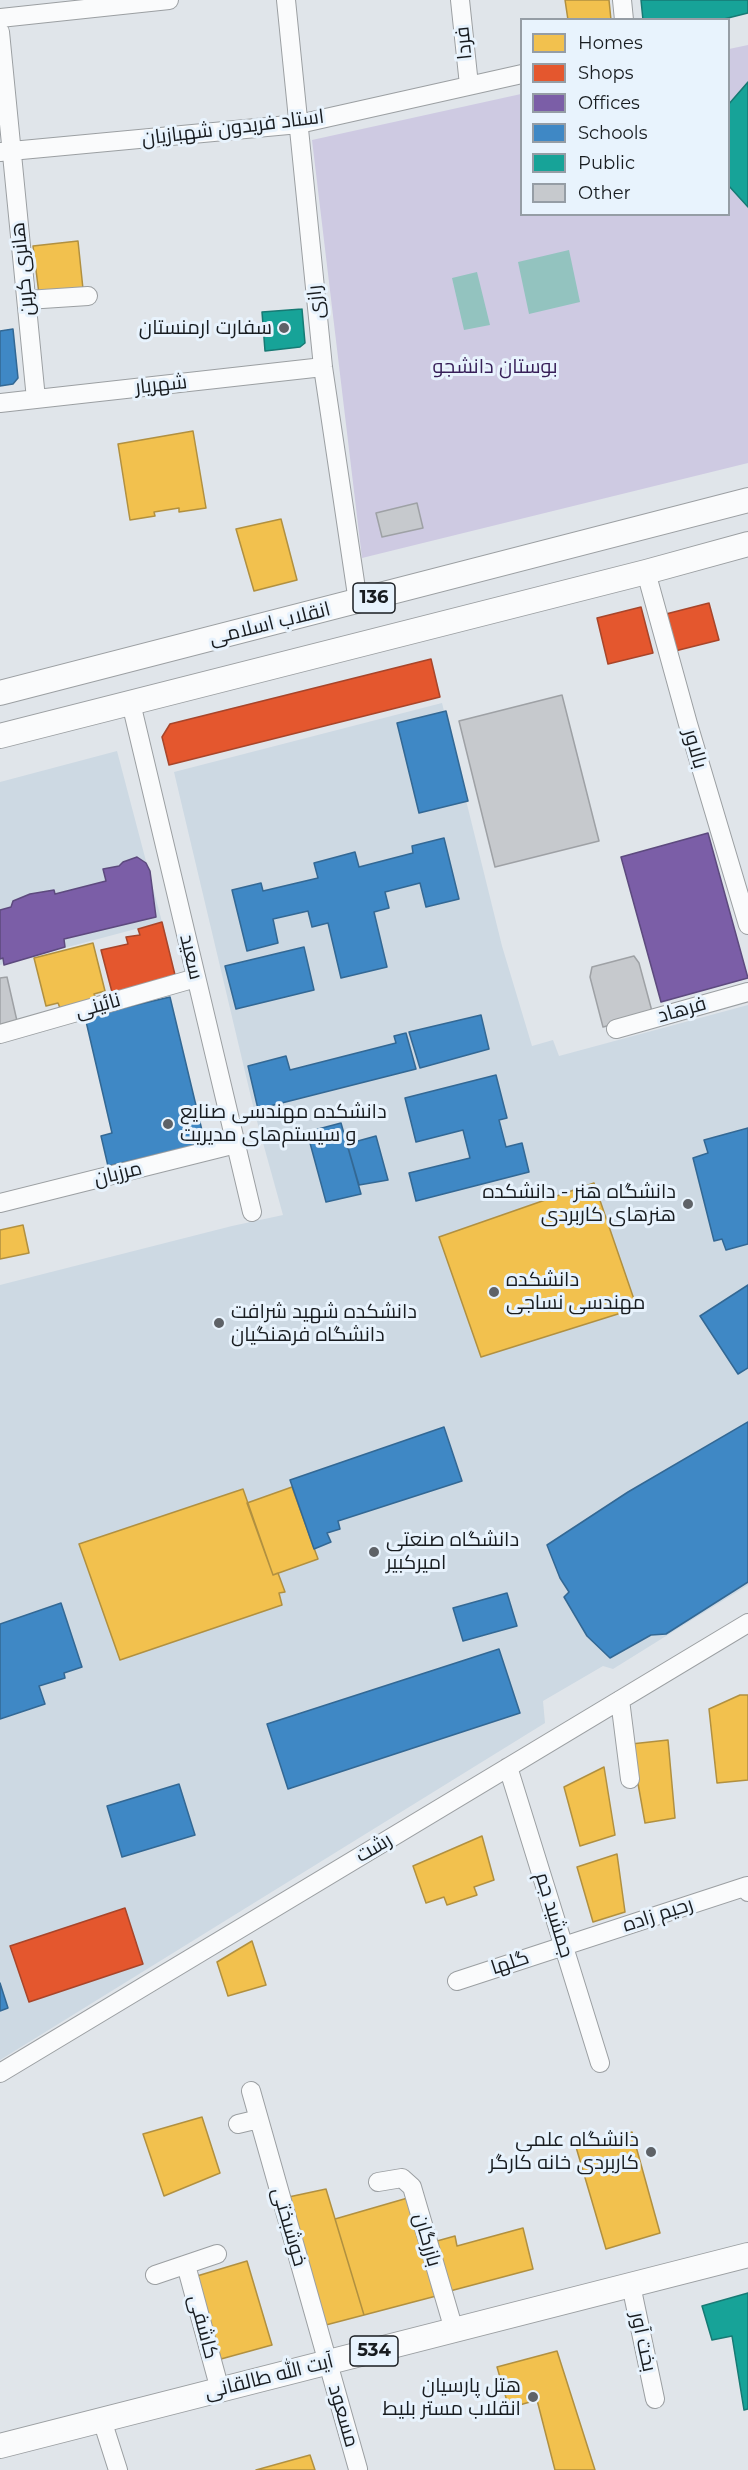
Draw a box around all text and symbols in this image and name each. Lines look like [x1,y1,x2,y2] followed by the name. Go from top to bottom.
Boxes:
[520,18,730,216] legend
[450,25,478,61] street label: فردا
[578,32,643,54] text: Homes
[578,62,634,84] text: Shops
[578,92,640,114] text: Offices
[140,105,326,151] street label: استاد فریدون شهبازیان
[578,122,647,144] text: Schools
[578,152,635,174] text: Public
[578,182,631,204] text: Other
[6,221,40,317] street label: هانری کربن
[302,284,330,320] street label: رازی
[139,316,272,340] place label: سفارت ارمنستان
[277,321,291,335] marker: سفارت ارمنستان
[433,355,557,379] park label: بوستان دانشجو
[134,370,188,400] street label: شهریار
[353,583,395,613] road number: 136
[207,597,333,651] street label: انقلاب اسلامی
[678,726,712,772] street label: بالاور
[174,932,208,982] street label: سعید
[73,988,123,1024] street label: نائینی
[655,992,709,1028] street label: فرهاد
[180,1100,387,1147] place label: دانشکده مهندسی صنایع و سیستم‌های مدیریت
[161,1117,175,1131] marker: دانشکده مهندسی صنایع و سیستم‌های مدیریت
[91,1156,145,1192] street label: مرزبان
[482,1180,676,1227] place label: دانشگاه هنر - دانشکده هنرهای کاربردی
[681,1197,695,1211] marker: دانشگاه هنر - دانشکده هنرهای کاربردی
[506,1268,645,1315] place label: دانشکده مهندسی نساجی
[487,1285,501,1299] marker: دانشکده مهندسی نساجی
[231,1300,417,1347] place label: دانشکده شهید شرافت دانشگاه فرهنگیان
[212,1316,226,1330] marker: دانشکده شهید شرافت دانشگاه فرهنگیان
[386,1528,519,1575] place label: دانشگاه صنعتی امیرکبیر
[367,1545,381,1559] marker: دانشگاه صنعتی امیرکبیر
[351,1828,397,1868] street label: رشت
[530,1869,578,1961] street label: جمشید جم
[620,1892,696,1938] street label: رحیم زاده
[488,1946,532,1980] street label: گلها
[489,2128,639,2175] place label: دانشگاه علمی کاربردی خانه کارگر
[644,2145,658,2159] marker: دانشگاه علمی کاربردی خانه کارگر
[266,2185,312,2269] street label: خوشبختی
[408,2211,446,2269] street label: بازرگان
[183,2292,223,2362] street label: کاشفی
[625,2310,661,2374] street label: بخت آور
[350,2336,398,2366] road number: 534
[202,2349,336,2405] street label: آیت الله طالقانی
[383,2374,521,2421] place label: هتل پارسیان انقلاب مستر بلیط
[323,2382,363,2450] street label: مسعود
[526,2390,540,2404] marker: هتل پارسیان انقلاب مستر بلیط

